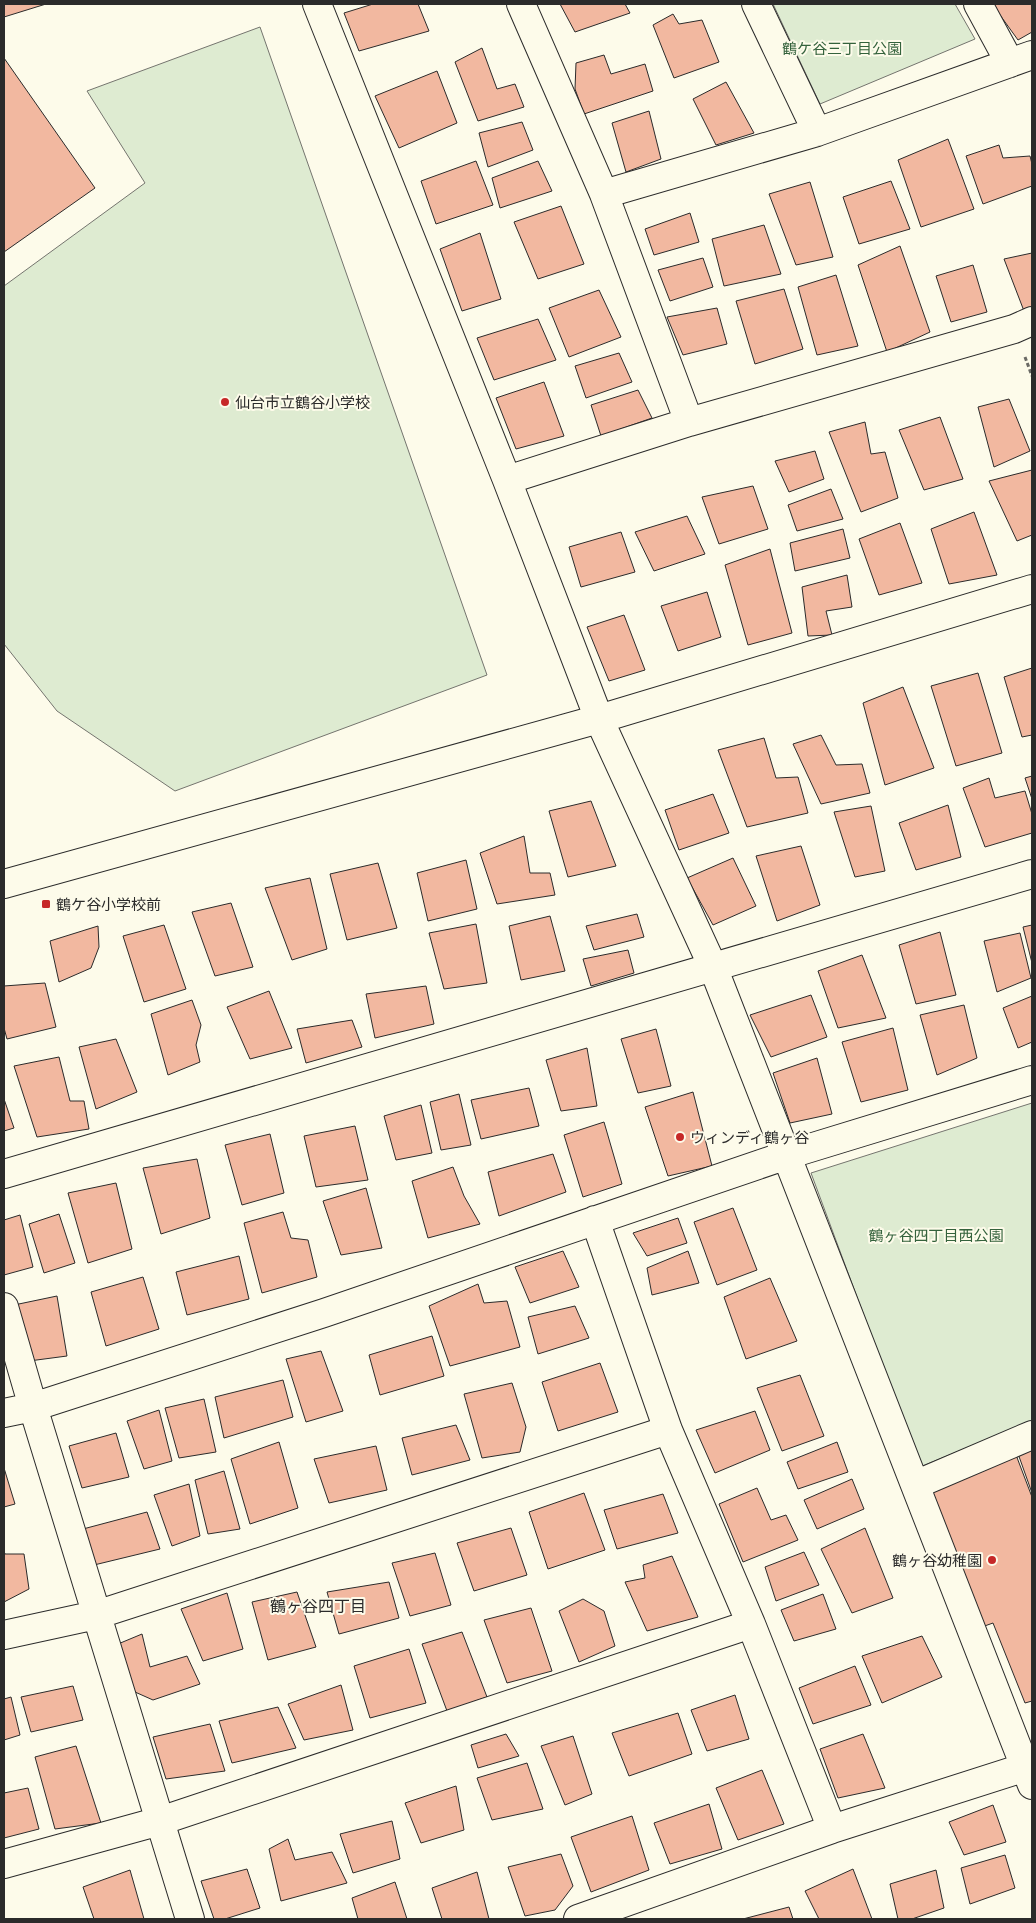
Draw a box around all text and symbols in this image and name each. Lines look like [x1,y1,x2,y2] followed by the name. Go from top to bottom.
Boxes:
[782,39,902,57] park label: 鶴ケ谷三丁目公園
[235,393,370,411] place label: 仙台市立鶴谷小学校
[219,396,231,408] marker: 仙台市立鶴谷小学校
[56,895,161,913] place label: 鶴ケ谷小学校前
[40,898,52,910] marker: 鶴ケ谷小学校前
[690,1128,809,1146] place label: ウィンディ鶴ヶ谷
[674,1131,686,1143] marker: ウィンディ鶴ヶ谷
[868,1226,1004,1244] park label: 鶴ヶ谷四丁目西公園
[892,1551,982,1569] place label: 鶴ヶ谷幼稚園
[986,1554,998,1566] marker: 鶴ヶ谷幼稚園
[270,1596,366,1615] district label: 鶴ヶ谷四丁目

